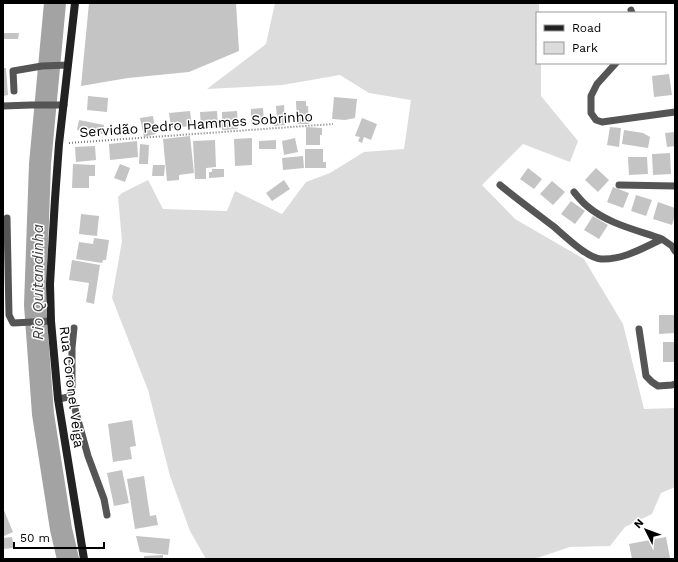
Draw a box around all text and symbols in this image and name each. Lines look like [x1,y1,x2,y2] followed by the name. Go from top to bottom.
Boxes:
[536,12,666,64] legend
[572,21,601,35] text: Road
[572,41,598,55] text: Park
[79,108,313,140] street label: Servidão Pedro Hammes Sobrinho
[29,224,47,340] water label: Rio Quitandinha
[57,325,87,449] street label: Rua Coronel Veiga
[626,510,666,550] north arrow
[631,516,646,531] text: N
[14,524,104,550] scale bar
[20,531,50,545] text: 50 m

